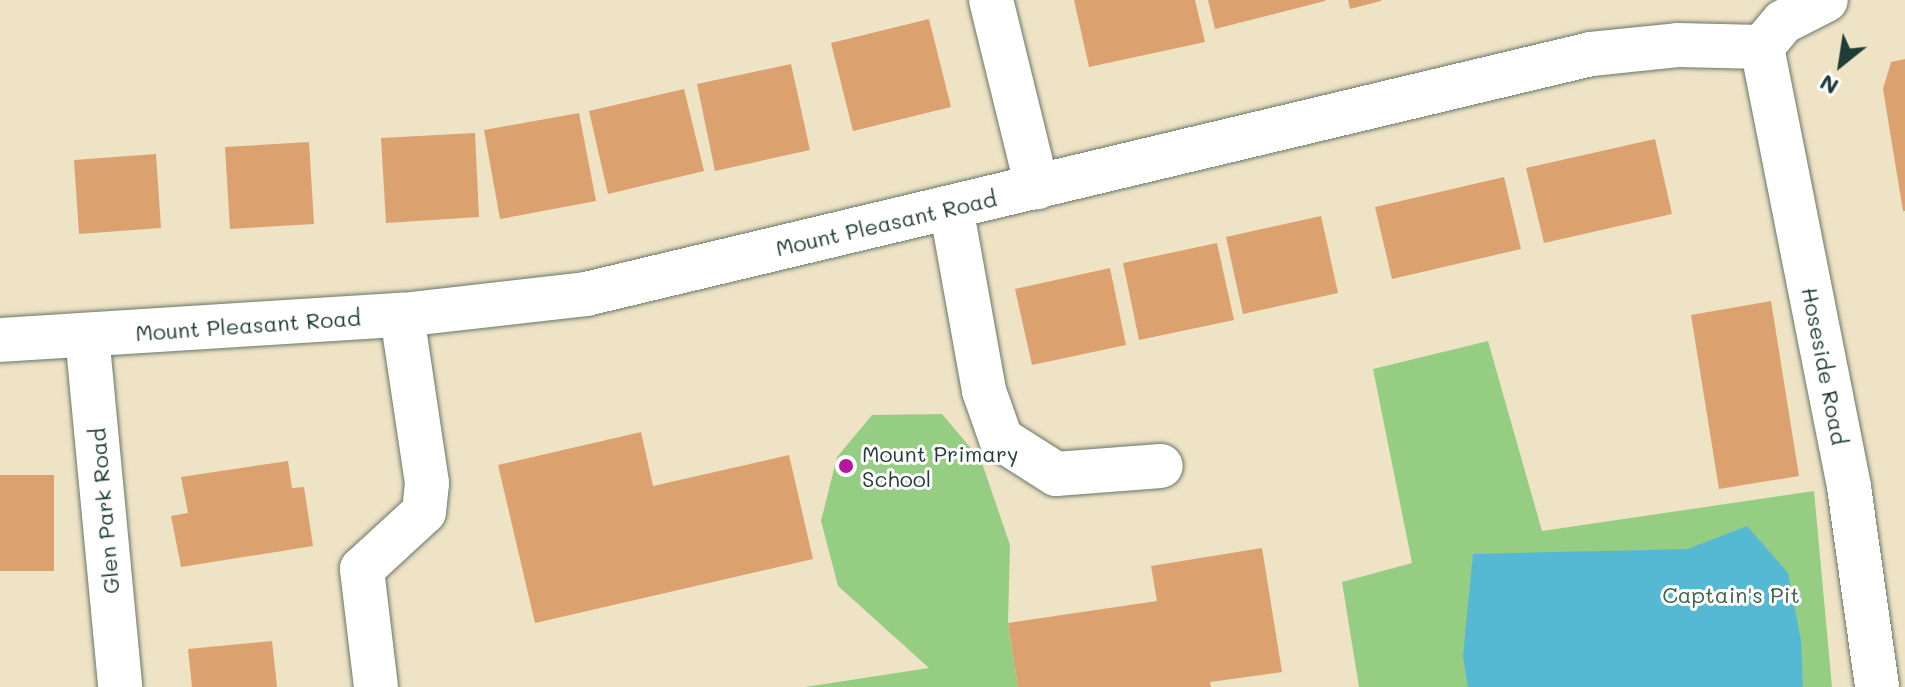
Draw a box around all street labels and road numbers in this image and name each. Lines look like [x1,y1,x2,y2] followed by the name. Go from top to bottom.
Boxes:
[773,185,999,261] street label: Mount Pleasant Road
[1797,285,1853,447] street label: Hoseside Road
[134,304,362,346] street label: Mount Pleasant Road
[84,427,124,595] street label: Glen Park Road

